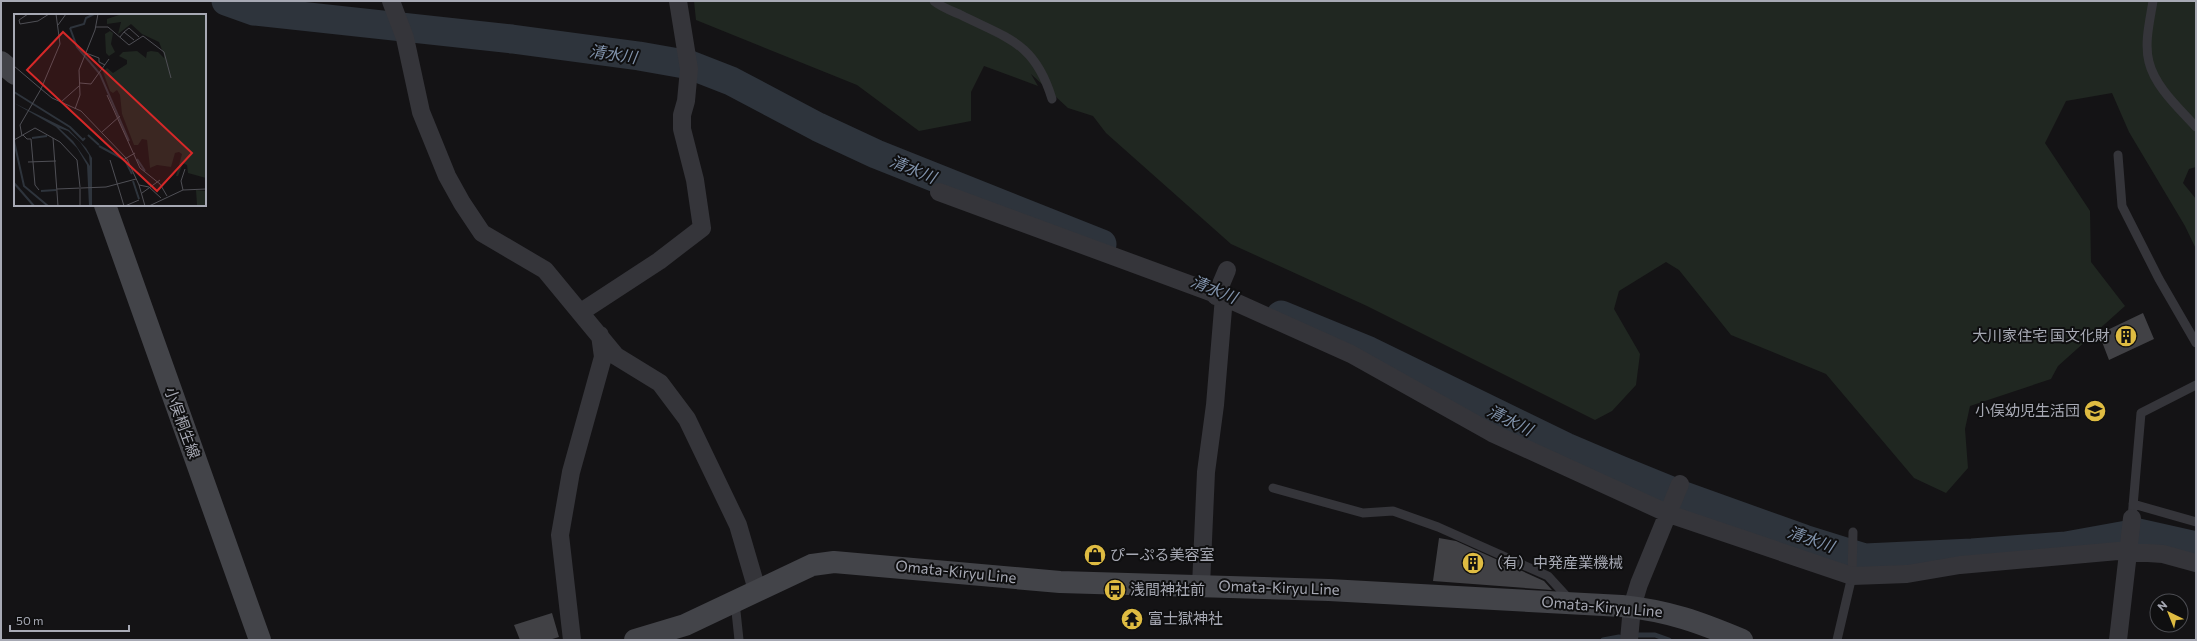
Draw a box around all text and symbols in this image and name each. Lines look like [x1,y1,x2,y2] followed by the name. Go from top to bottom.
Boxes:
[14,14,206,206] inset map
[588,41,640,67] water label: 清水川
[887,151,941,187] water label: 清水川
[1188,271,1242,307] water label: 清水川
[2113,323,2139,349] building icon: 大川家住宅 国文化財
[1972,326,2110,344] place label: 大川家住宅 国文化財
[162,384,204,461] street label: 小俣桐生線
[2082,398,2108,424] school or university icon: 小俣幼児生活団
[1484,400,1538,439] water label: 清水川
[1975,401,2080,419] place label: 小俣幼児生活団
[1785,522,1839,556] water label: 清水川
[1082,542,1108,568] shop icon: ぴーぷる美容室
[1110,545,1214,563] place label: ぴーぷる美容室
[1460,550,1486,576] building icon: （有）中発産業機械
[1488,553,1623,571] place label: （有）中発産業機械
[895,556,1017,586] street label: Omata-Kiryu Line
[1218,576,1340,598] street label: Omata-Kiryu Line
[1102,577,1128,603] bus stop icon: 浅間神社前
[1130,580,1205,598] place label: 浅間神社前
[1541,592,1663,620] street label: Omata-Kiryu Line
[2149,593,2189,633] north arrow
[2154,598,2169,613] text: N
[1119,606,1145,632] temple icon: 富士獄神社
[10,607,129,633] scale bar
[1148,609,1223,627] place label: 富士獄神社
[16,613,44,627] text: 50 m

